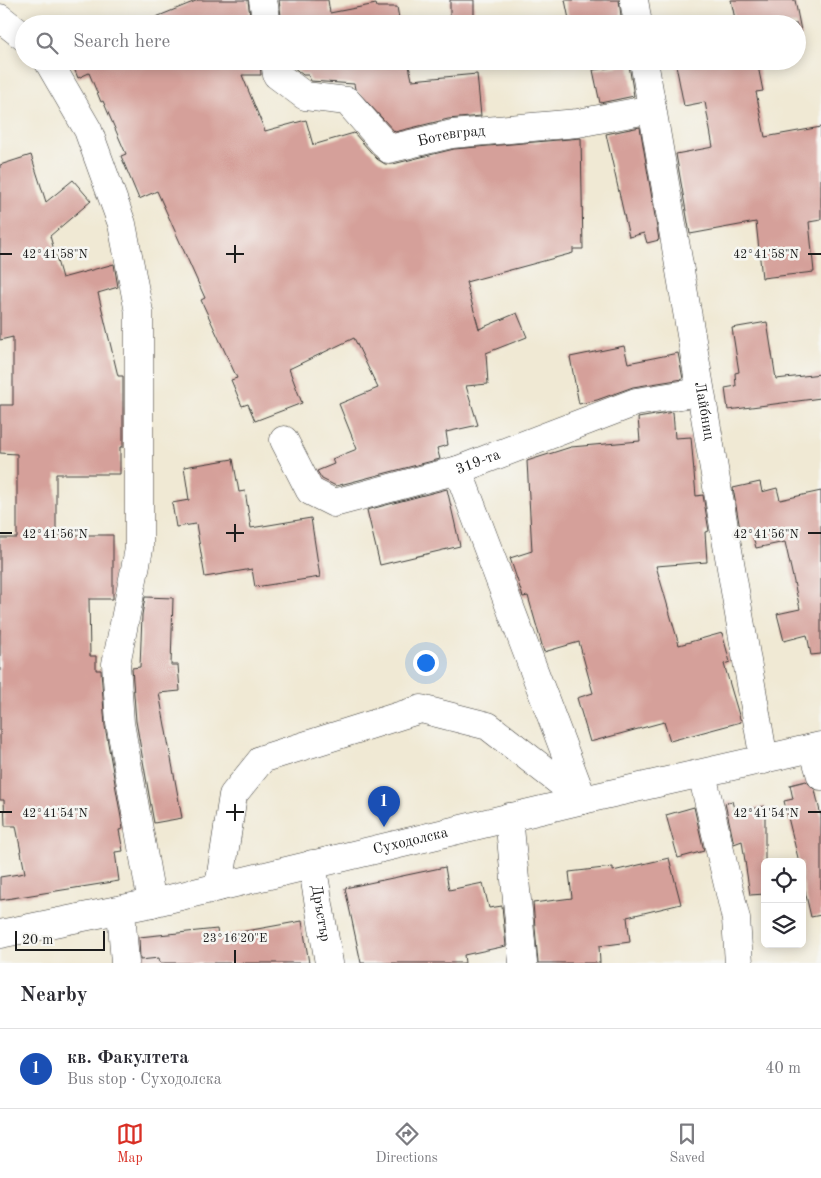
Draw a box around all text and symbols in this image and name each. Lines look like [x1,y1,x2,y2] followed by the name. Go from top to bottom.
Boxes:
[15,15,806,70] search box
[33,29,61,57] icon: search
[73,33,170,52] text: Search here
[416,124,486,149] street label: Ботевград
[22,248,88,261] text: 42°41'58"N
[733,248,799,261] text: 42°41'58"N
[692,380,717,442] street label: Лайбниц
[454,447,503,478] street label: 319-та
[22,528,88,541] text: 42°41'56"N
[733,528,799,541] text: 42°41'56"N
[413,650,439,676] your location
[368,786,400,827] pin: 1
[22,807,88,820] text: 42°41'54"N
[733,807,799,820] text: 42°41'54"N
[372,825,450,857] street label: Суходолска
[761,858,806,948] map controls
[761,858,806,903] button: locate
[308,884,333,943] street label: Дръстър
[761,903,806,948] button: layers
[15,928,105,951] scale bar
[22,933,53,947] text: 20 m
[203,933,267,945] text: 23°16'20"E
[20,985,88,1006] text: Nearby
[67,1049,189,1068] text: кв. Факултета
[31,1061,41,1077] text: 1
[765,1061,801,1077] text: 40 m
[67,1072,222,1088] text: Bus stop · Суходолска
[116,1120,144,1167] tab: Map
[376,1120,438,1167] tab: Directions
[669,1120,705,1167] tab: Saved

